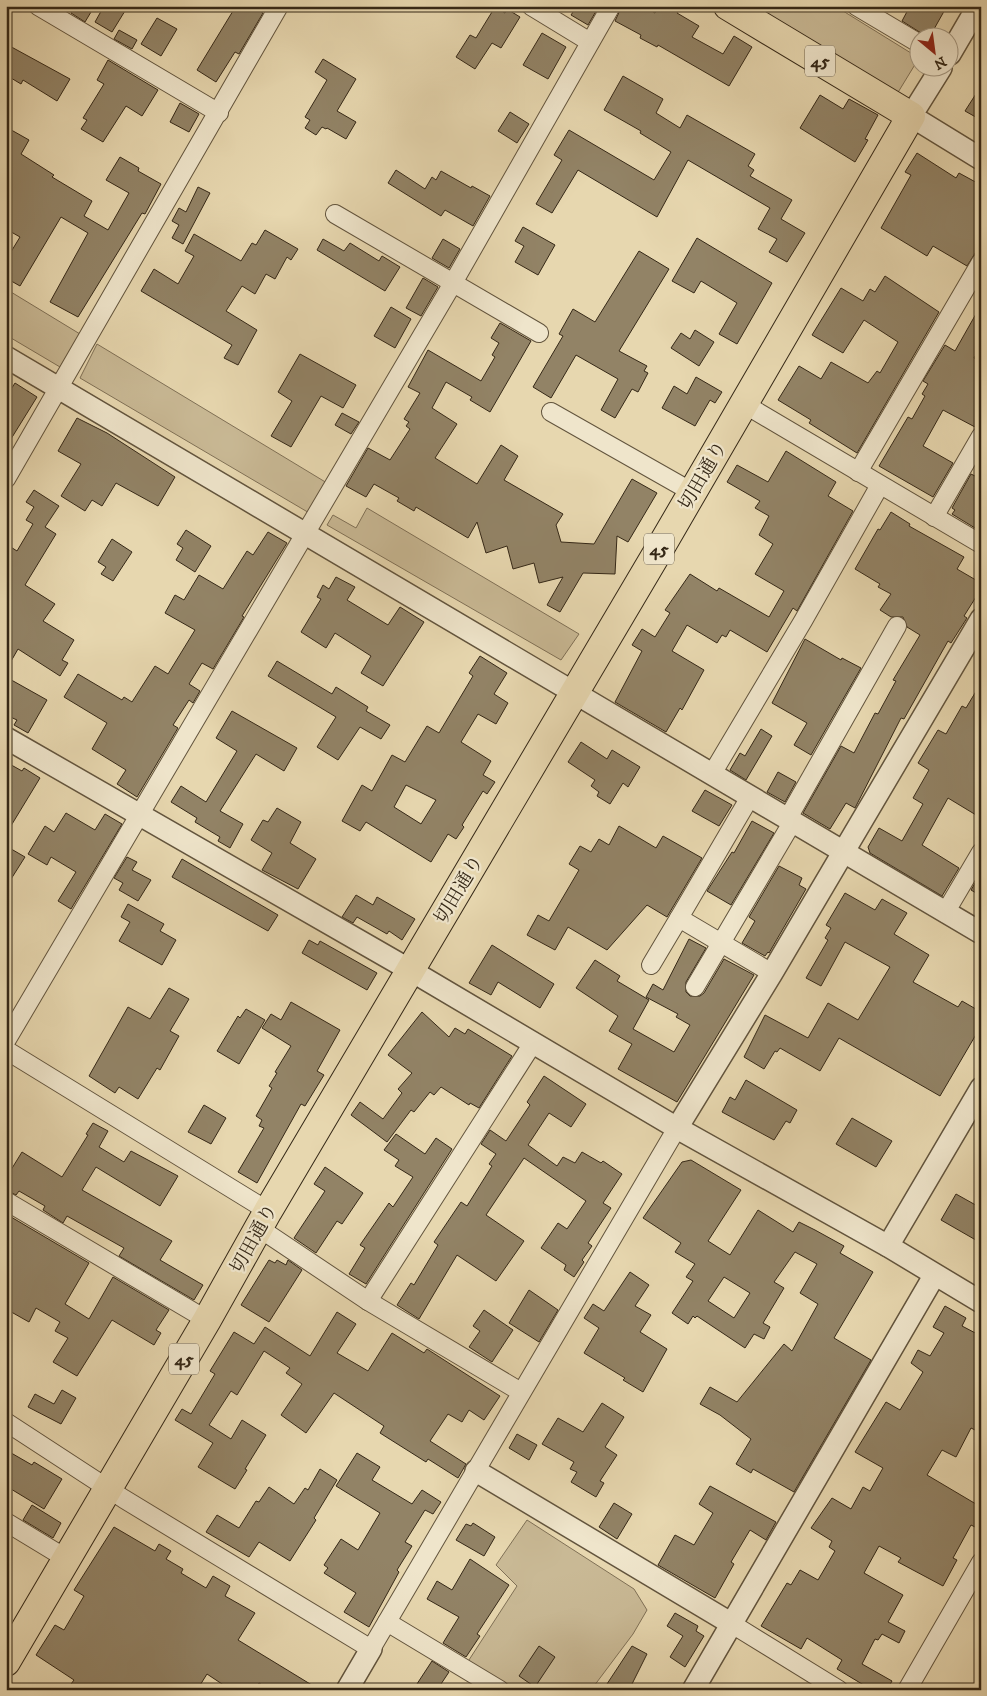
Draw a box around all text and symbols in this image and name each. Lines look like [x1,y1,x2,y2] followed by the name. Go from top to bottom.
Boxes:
[910,28,960,78] north arrow
[805,46,835,76] road number: 45
[930,52,949,73] text: N
[674,437,732,514] street label: 切田通り
[644,534,674,564] road number: 45
[430,851,489,928] street label: 切田通り
[226,1200,283,1278] street label: 切田通り
[169,1344,199,1375] road number: 45

